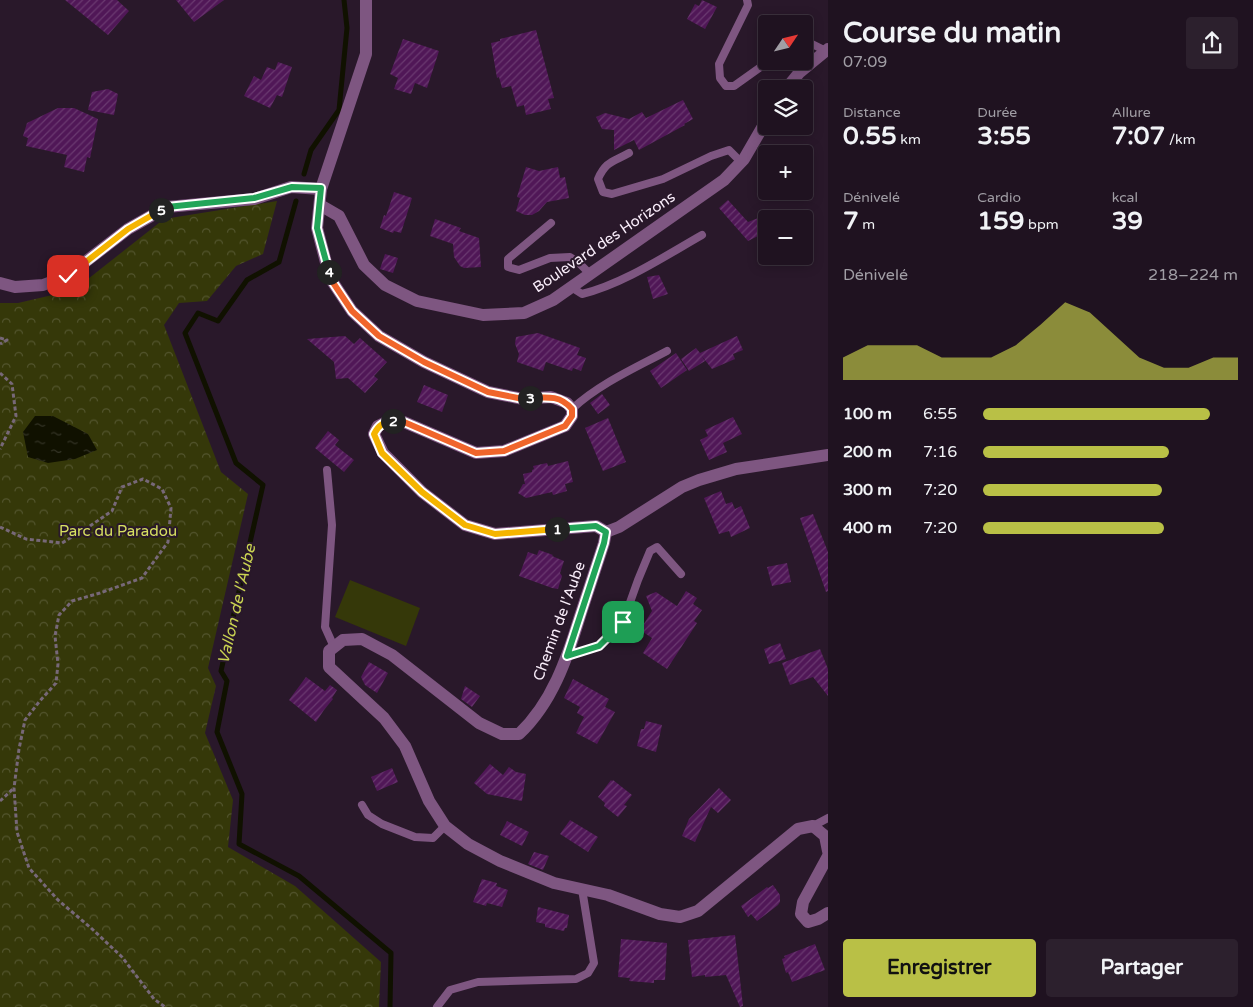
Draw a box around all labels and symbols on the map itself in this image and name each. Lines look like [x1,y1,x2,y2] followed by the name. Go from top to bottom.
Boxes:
[758,15,812,70] north arrow
[529,188,679,296] street label: Boulevard des Horizons
[148,198,174,222] pin: 5
[47,255,89,297] pin
[316,260,342,284] pin: 4
[518,386,542,410] pin: 3
[380,408,406,434] pin: 2
[544,516,570,542] pin: 1
[59,522,177,540] park label: Parc du Paradou
[213,541,261,666] water label: Vallon de l'Aube
[529,559,589,683] street label: Chemin de l'Aube
[602,601,644,643] pin

